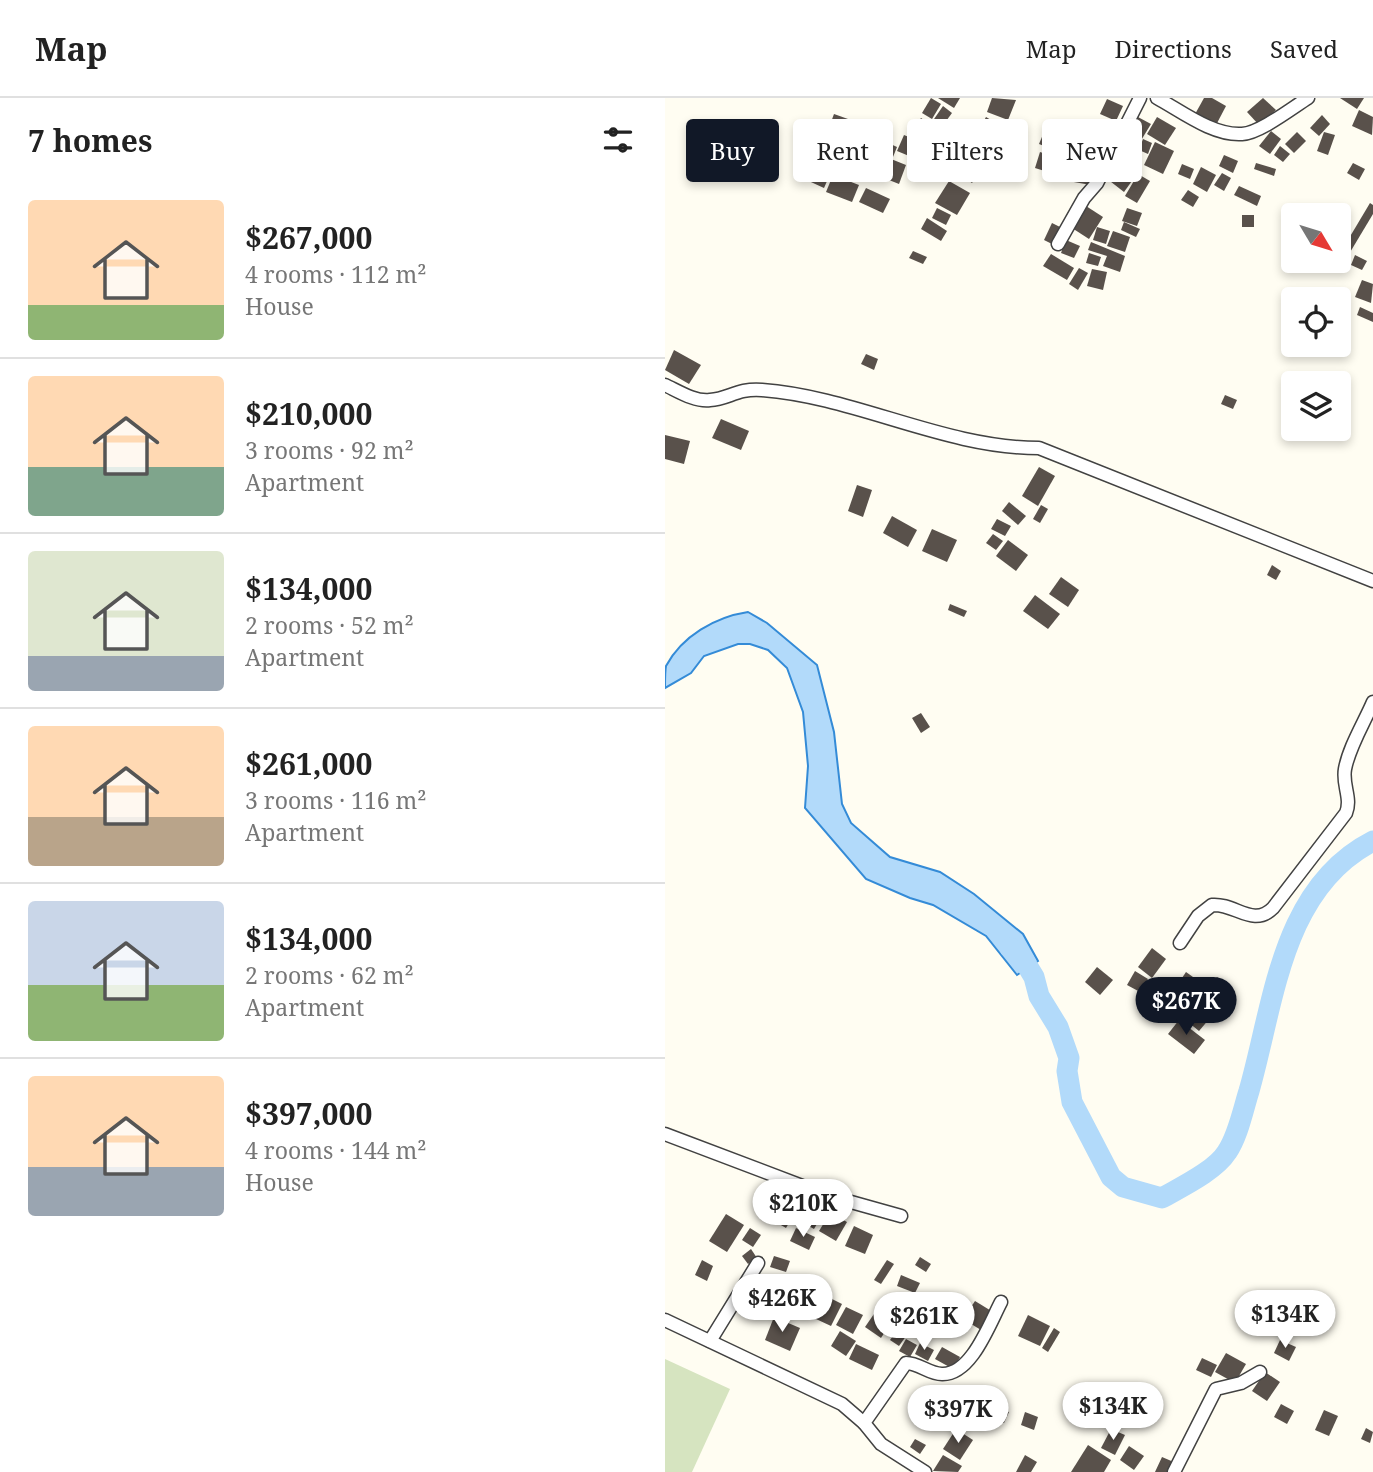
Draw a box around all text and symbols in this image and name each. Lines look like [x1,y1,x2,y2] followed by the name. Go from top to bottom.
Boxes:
[35,26,108,71] text: Map
[1026,32,1077,65] text: Map
[1115,32,1232,65] text: Directions
[1270,32,1338,65] text: Saved
[686,119,779,182] chip: Buy
[793,119,893,182] chip: Rent
[907,119,1028,182] chip: Filters
[1042,119,1142,182] chip: New
[28,120,152,161] text: 7 homes
[599,121,637,159] icon: filters
[1281,203,1351,273] north arrow
[1281,203,1351,441] map controls
[245,217,372,258] text: $267,000
[84,228,168,312] icon: home
[245,258,427,290] text: 4 rooms · 112 m²
[1281,287,1351,357] button: locate
[245,290,314,322] text: House
[1281,371,1351,441] button: layers
[245,393,372,434] text: $210,000
[84,404,168,488] icon: home
[245,434,414,466] text: 3 rooms · 92 m²
[245,466,364,498] text: Apartment
[245,568,372,609] text: $134,000
[84,579,168,663] icon: home
[245,609,414,641] text: 2 rooms · 52 m²
[245,641,364,673] text: Apartment
[245,743,372,784] text: $261,000
[84,754,168,838] icon: home
[245,784,427,816] text: 3 rooms · 116 m²
[245,816,364,848] text: Apartment
[245,918,372,959] text: $134,000
[84,929,168,1013] icon: home
[245,959,414,991] text: 2 rooms · 62 m²
[1137,978,1235,1037] pin: $267K
[1152,984,1220,1016] text: $267K
[245,991,364,1023] text: Apartment
[245,1093,372,1134] text: $397,000
[84,1104,168,1188] icon: home
[245,1134,427,1166] text: 4 rooms · 144 m²
[245,1166,314,1198] text: House
[754,1180,852,1239] pin: $210K
[769,1186,837,1218] text: $210K
[733,1274,831,1334] pin: $426K
[748,1281,816,1313] text: $426K
[1236,1290,1334,1350] pin: $134K
[875,1292,973,1352] pin: $261K
[1251,1297,1319,1329] text: $134K
[890,1299,958,1331] text: $261K
[1064,1382,1162,1442] pin: $134K
[909,1386,1007,1445] pin: $397K
[1079,1389,1147,1421] text: $134K
[924,1392,992,1424] text: $397K

